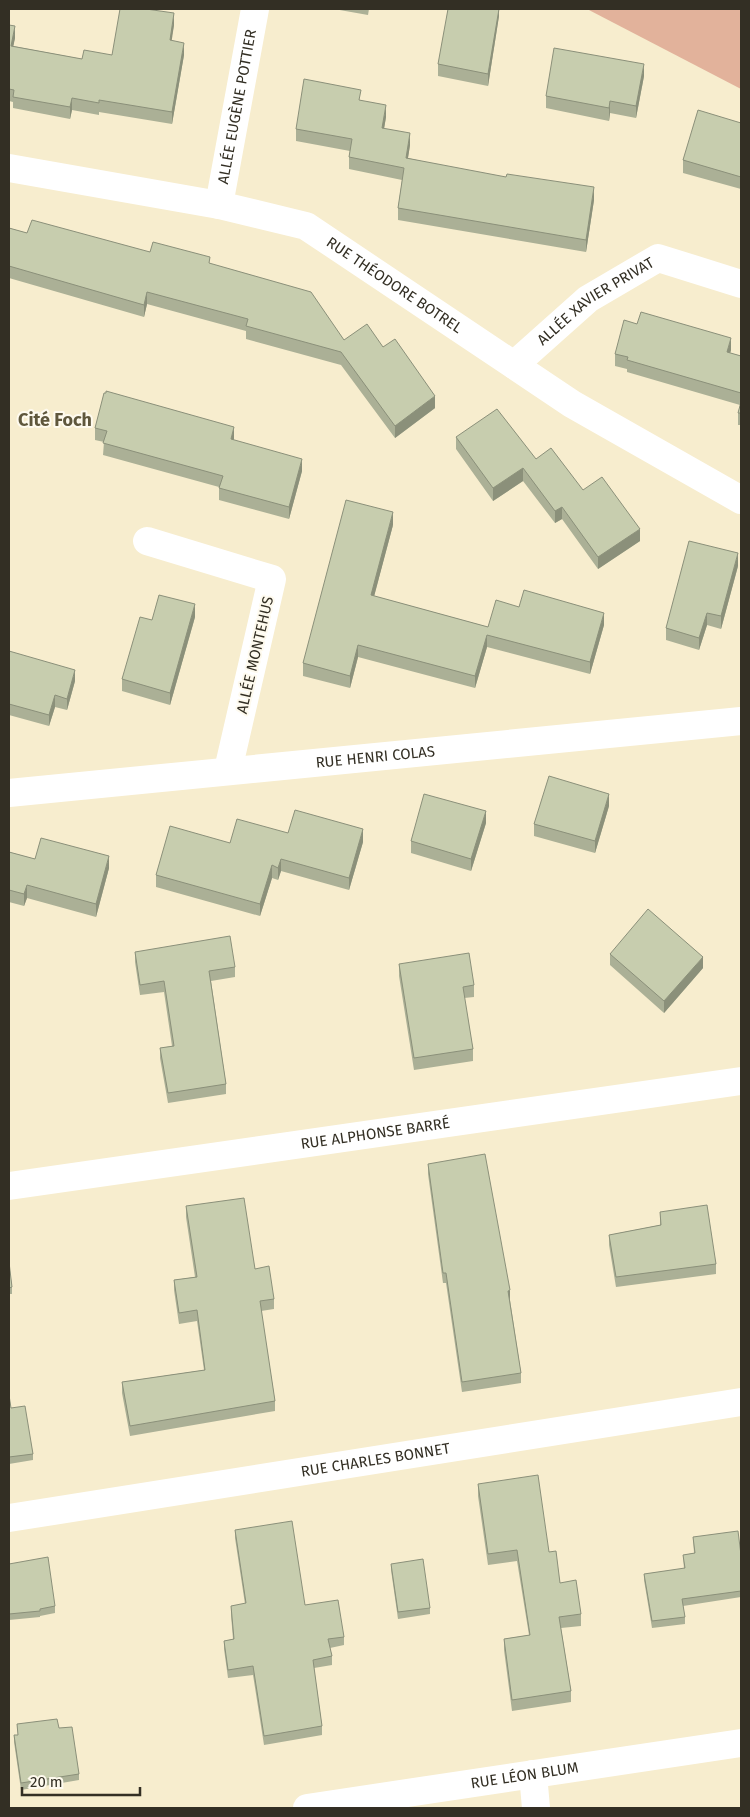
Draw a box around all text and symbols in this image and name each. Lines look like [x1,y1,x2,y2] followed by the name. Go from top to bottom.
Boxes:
[214,28,260,185] street label: ALLÉE EUGÈNE POTTIER
[323,233,466,337] street label: RUE THÉODORE BOTREL
[533,253,657,349] street label: ALLÉE XAVIER PRIVAT
[18,409,92,431] district label: Cité Foch
[233,595,277,715] street label: ALLÉE MONTEHUS
[315,742,436,772] street label: RUE HENRI COLAS
[299,1114,451,1153] street label: RUE ALPHONSE BARRÉ
[300,1439,451,1481] street label: RUE CHARLES BONNET
[469,1758,580,1792] street label: RUE LÉON BLUM
[22,1764,140,1796] scale bar
[30,1773,63,1791] text: 20 m

